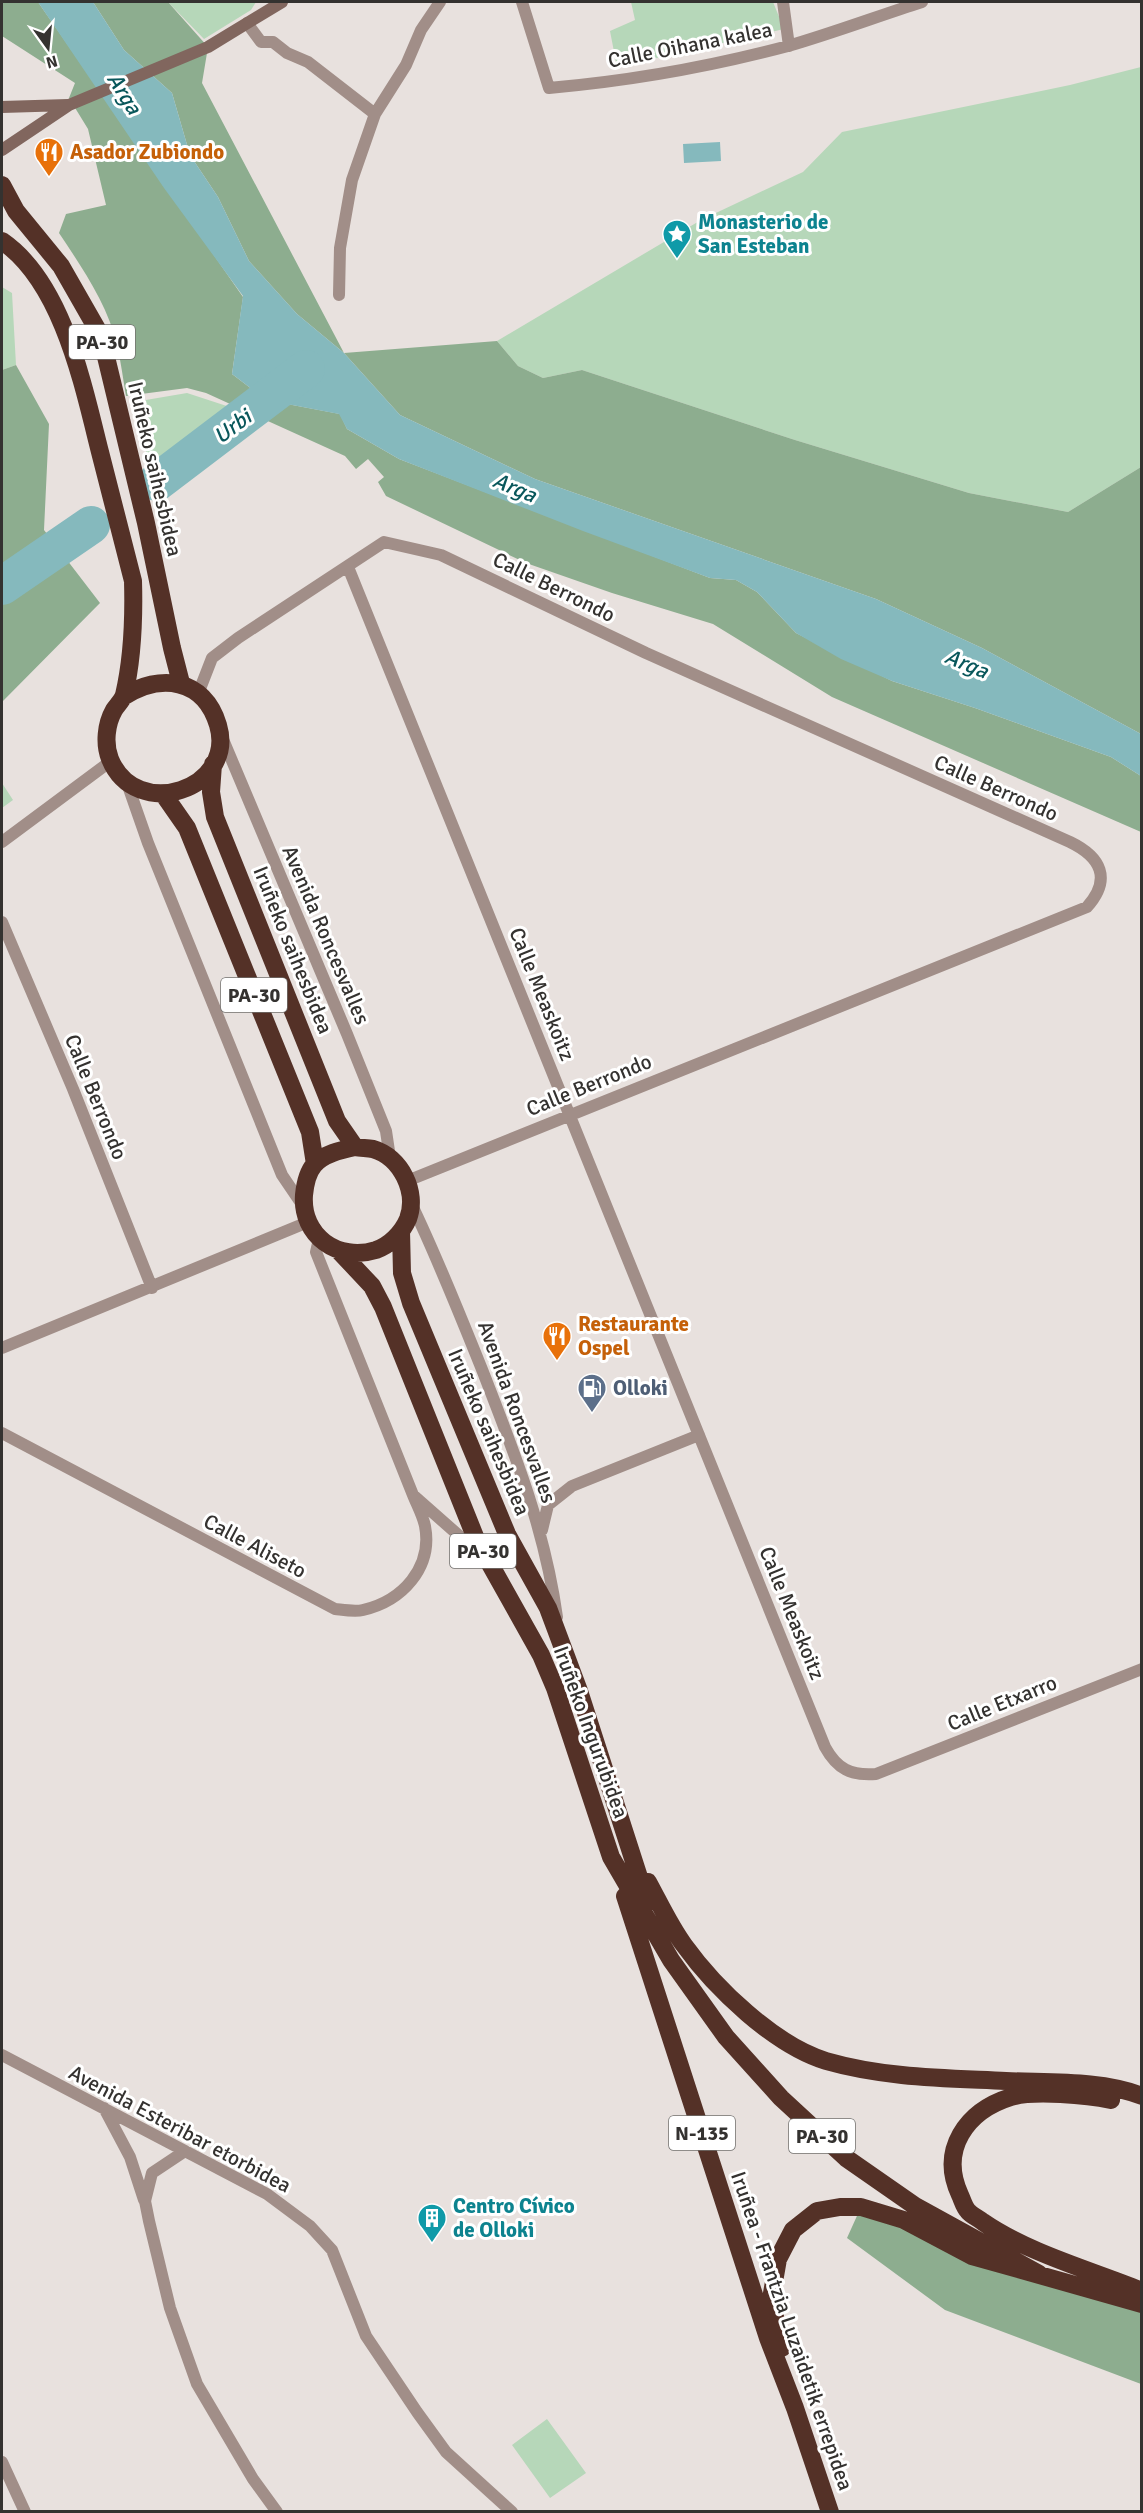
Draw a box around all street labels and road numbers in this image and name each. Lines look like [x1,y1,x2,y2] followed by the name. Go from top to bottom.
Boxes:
[606,16,774,74] street label: Calle Oihana kalea
[69,325,135,359] road number: PA-30
[122,379,188,559] street label: Iruñeko saihesbidea
[489,546,619,628] street label: Calle Berrondo
[930,749,1062,827] street label: Calle Berrondo
[277,842,375,1028] street label: Avenida Roncesvalles
[247,862,339,1038] street label: Iruñeko saihesbidea
[504,924,580,1064] street label: Calle Measkoitz
[221,978,287,1012] road number: PA-30
[59,1031,133,1163] street label: Calle Berrondo
[523,1048,655,1122] street label: Calle Berrondo
[472,1317,562,1507] street label: Avenida Roncesvalles
[442,1345,536,1519] street label: Iruñeko saihesbidea
[199,1508,311,1584] street label: Calle Aliseto
[450,1534,516,1568] road number: PA-30
[754,1543,830,1683] street label: Calle Measkoitz
[548,1642,634,1822] street label: Iruñeko Ingurubidea
[943,1669,1061,1737] street label: Calle Etxarro
[64,2059,296,2199] street label: Avenida Esteribar etorbidea
[669,2116,735,2150] road number: N-135
[789,2119,855,2153] road number: PA-30
[725,2168,859,2494] street label: Iruñea - Frantzia Luzaidetik errepidea

